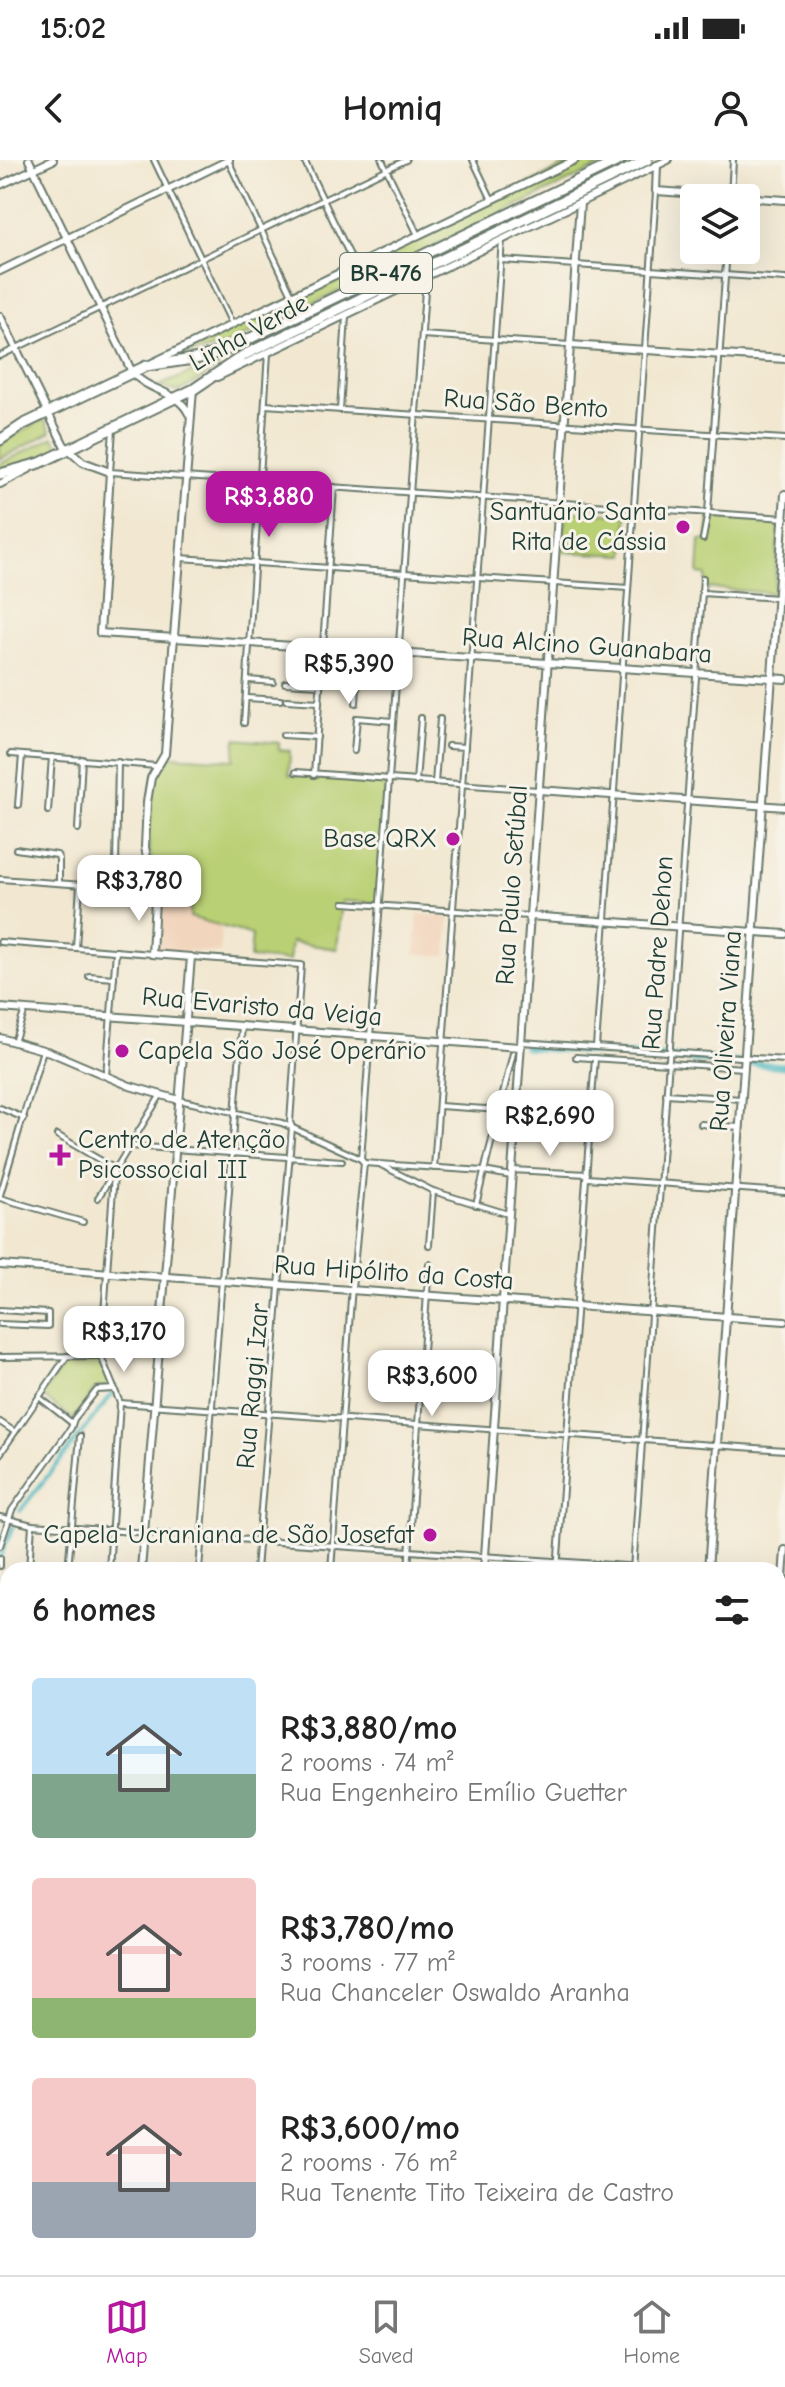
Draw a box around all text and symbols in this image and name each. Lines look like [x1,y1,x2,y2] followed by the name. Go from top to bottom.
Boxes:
[40,11,106,46] text: 15:02
[32,86,76,130] icon: back
[709,86,753,130] icon: person
[342,88,443,129] text: Homiq
[680,184,760,264] map controls
[680,184,760,264] button: layers
[340,253,432,293] road number: BR-476
[184,288,314,378] street label: Linha Verde
[443,383,609,425] street label: Rua São Bento
[195,471,343,539] pin: R$3,880
[224,482,314,512] text: R$3,880
[490,497,667,557] place label: Santuário Santa Rita de Cássia
[674,518,692,536] marker: Santuário Santa Rita de Cássia
[461,622,713,670] street label: Rua Alcino Guanabara
[275,638,423,706] pin: R$5,390
[304,649,394,679] text: R$5,390
[490,784,534,986] street label: Rua Paulo Setúbal
[323,824,437,854] place label: Base QRX
[444,830,462,848] marker: Base QRX
[65,855,213,923] pin: R$3,780
[636,855,680,1051] street label: Rua Padre Dehon
[95,866,183,896] text: R$3,780
[704,929,748,1133] street label: Rua Oliveira Viana
[141,982,383,1032] street label: Rua Evaristo da Veiga
[138,1036,427,1066] place label: Capela São José Operário
[113,1042,131,1060] marker: Capela São José Operário
[476,1090,624,1158] pin: R$2,690
[505,1101,595,1131] text: R$2,690
[78,1125,286,1185] place label: Centro de Atenção Psicossocial III
[49,1144,71,1166] marker: Centro de Atenção Psicossocial III
[273,1250,515,1296] street label: Rua Hipólito da Costa
[231,1301,275,1470] street label: Rua Raggi Izar
[50,1306,198,1374] pin: R$3,170
[81,1317,167,1347] text: R$3,170
[358,1350,506,1418] pin: R$3,600
[386,1361,478,1391] text: R$3,600
[44,1520,416,1550] place label: Capela Ucraniana de São Josefat
[421,1526,439,1544] marker: Capela Ucraniana de São Josefat
[710,1588,754,1632] icon: filters
[32,1590,156,1630] text: 6 homes
[280,1708,457,1748] text: R$3,880/mo
[96,1710,192,1806] icon: home
[280,1748,453,1778] text: 2 rooms · 74 m²
[280,1778,627,1808] text: Rua Engenheiro Emílio Guetter
[280,1908,454,1948] text: R$3,780/mo
[96,1910,192,2006] icon: home
[280,1948,455,1978] text: 3 rooms · 77 m²
[280,1978,630,2008] text: Rua Chanceler Oswaldo Aranha
[280,2108,460,2148] text: R$3,600/mo
[96,2110,192,2206] icon: home
[280,2148,457,2178] text: 2 rooms · 76 m²
[280,2178,674,2208] text: Rua Tenente Tito Teixeira de Castro
[105,2295,149,2369] tab: Map
[359,2295,414,2369] tab: Saved
[623,2295,680,2369] tab: Home

